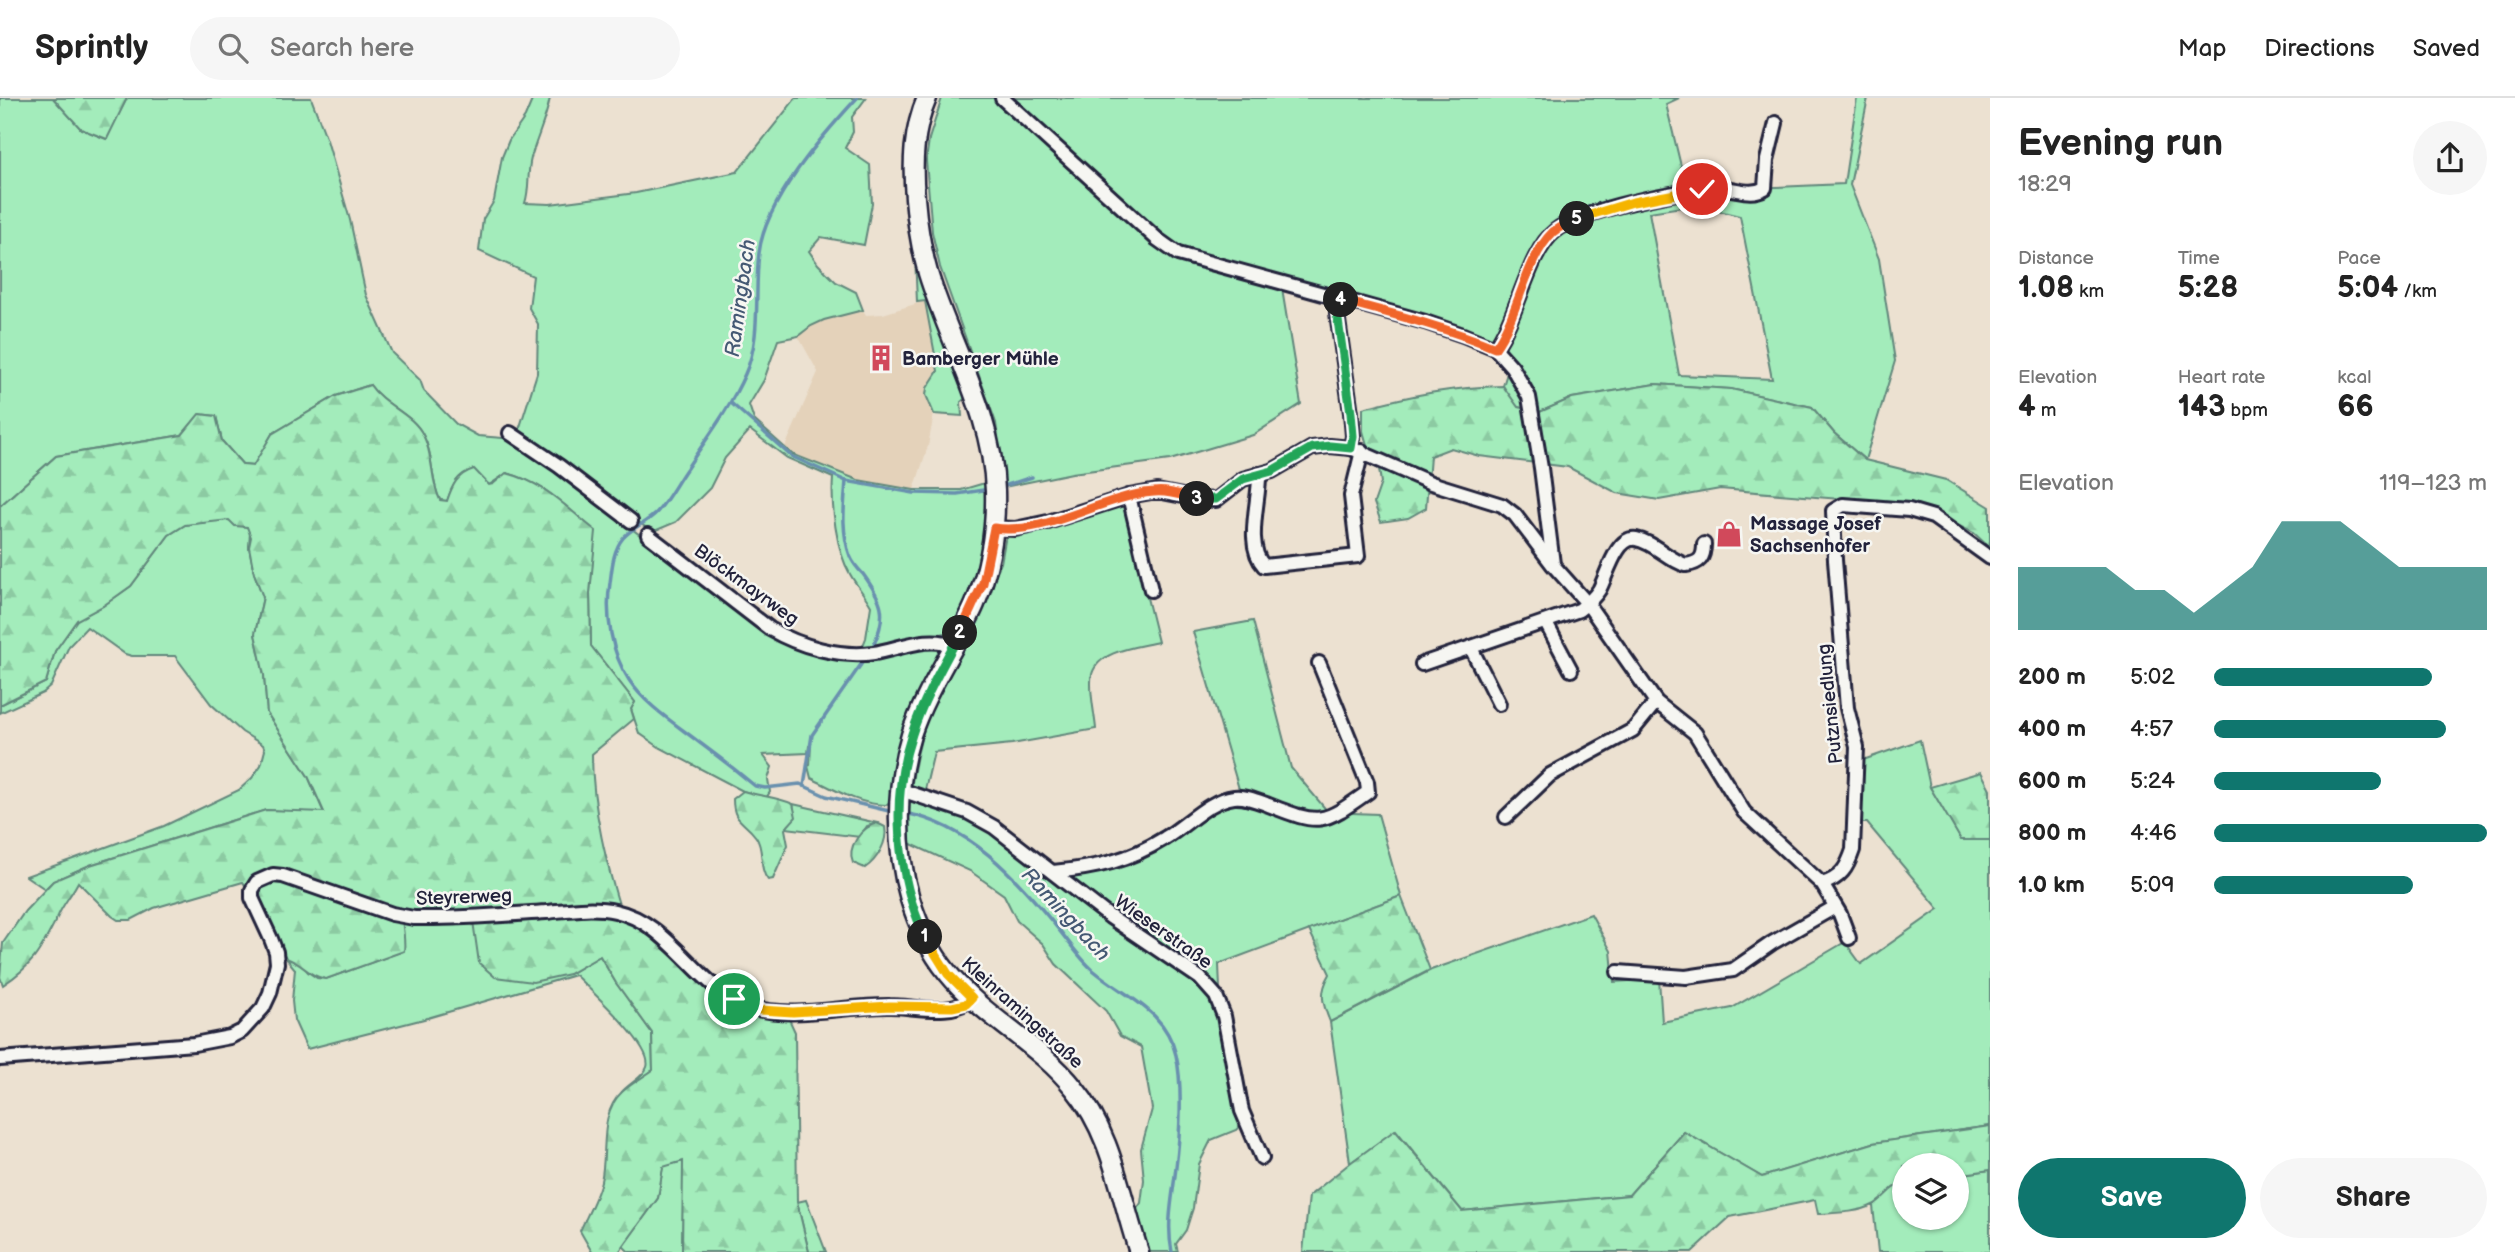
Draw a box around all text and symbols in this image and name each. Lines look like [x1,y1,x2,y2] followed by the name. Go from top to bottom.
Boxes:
[190,17,680,80] search box
[35,28,148,68] text: Sprintly
[214,29,252,67] icon: search
[270,33,414,64] text: Search here
[2178,34,2226,63] text: Map
[2264,34,2375,63] text: Directions
[2413,34,2480,63] text: Saved
[2018,121,2223,166] text: Evening run
[2413,121,2487,195] button: share
[1672,159,1732,219] pin
[1683,170,1721,208] icon: check
[2018,170,2072,198] text: 18:29
[1560,202,1594,236] pin: 5
[1571,207,1582,230] text: 5
[720,237,761,358] water label: Ramingbach
[2018,247,2094,270] text: Distance
[2178,247,2220,270] text: Time
[2337,247,2381,270] text: Pace
[2018,270,2074,306] text: 1.08
[2178,270,2238,306] text: 5:28
[2337,270,2398,306] text: 5:04
[2074,280,2104,303] text: km
[2398,280,2437,303] text: /km
[1324,282,1358,318] pin: 4
[1335,288,1346,311] text: 4
[866,343,896,373] building icon: Bamberger Mühle
[902,348,1059,371] place label: Bamberger Mühle
[2018,366,2097,389] text: Elevation
[2178,366,2265,389] text: Heart rate
[2337,366,2371,389] text: kcal
[2018,389,2036,425] text: 4
[2178,389,2225,425] text: 143
[2337,389,2374,425] text: 66
[2036,399,2057,422] text: m
[2225,399,2268,422] text: bpm
[2018,469,2114,497] text: Elevation
[2379,469,2487,497] text: 119–123 m
[1180,482,1214,516] pin: 3
[1191,487,1202,510] text: 3
[1750,513,1882,558] place label: Massage Josef Sachsenhofer
[1714,519,1744,549] shop icon: Massage Josef Sachsenhofer
[689,539,803,631] street label: Blöckmayrweg
[942,616,978,650] pin: 2
[954,621,965,644] text: 2
[1813,643,1848,765] street label: Putznsiedlung
[2018,663,2086,691] text: 200 m
[2130,663,2175,691] text: 5:02
[2018,715,2086,743] text: 400 m
[2130,715,2173,743] text: 4:57
[2018,767,2086,795] text: 600 m
[2130,767,2175,795] text: 5:24
[2018,819,2086,847] text: 800 m
[2130,819,2177,847] text: 4:46
[1016,862,1116,967] water label: Ramingbach
[2018,871,2085,899] text: 1.0 km
[2130,871,2175,899] text: 5:09
[416,884,512,911] street label: Steyrerweg
[1110,890,1216,974] street label: Wieserstraße
[908,920,942,954] pin: 1
[921,925,929,948] text: 1
[956,952,1088,1074] street label: Kleinramingstraße
[704,969,764,1029] pin
[715,980,753,1018] icon: arrive
[1892,1153,1969,1230] map controls
[1892,1153,1969,1230] button: layers
[2018,1158,2246,1238] button: Save
[2260,1158,2487,1238] button: Share

